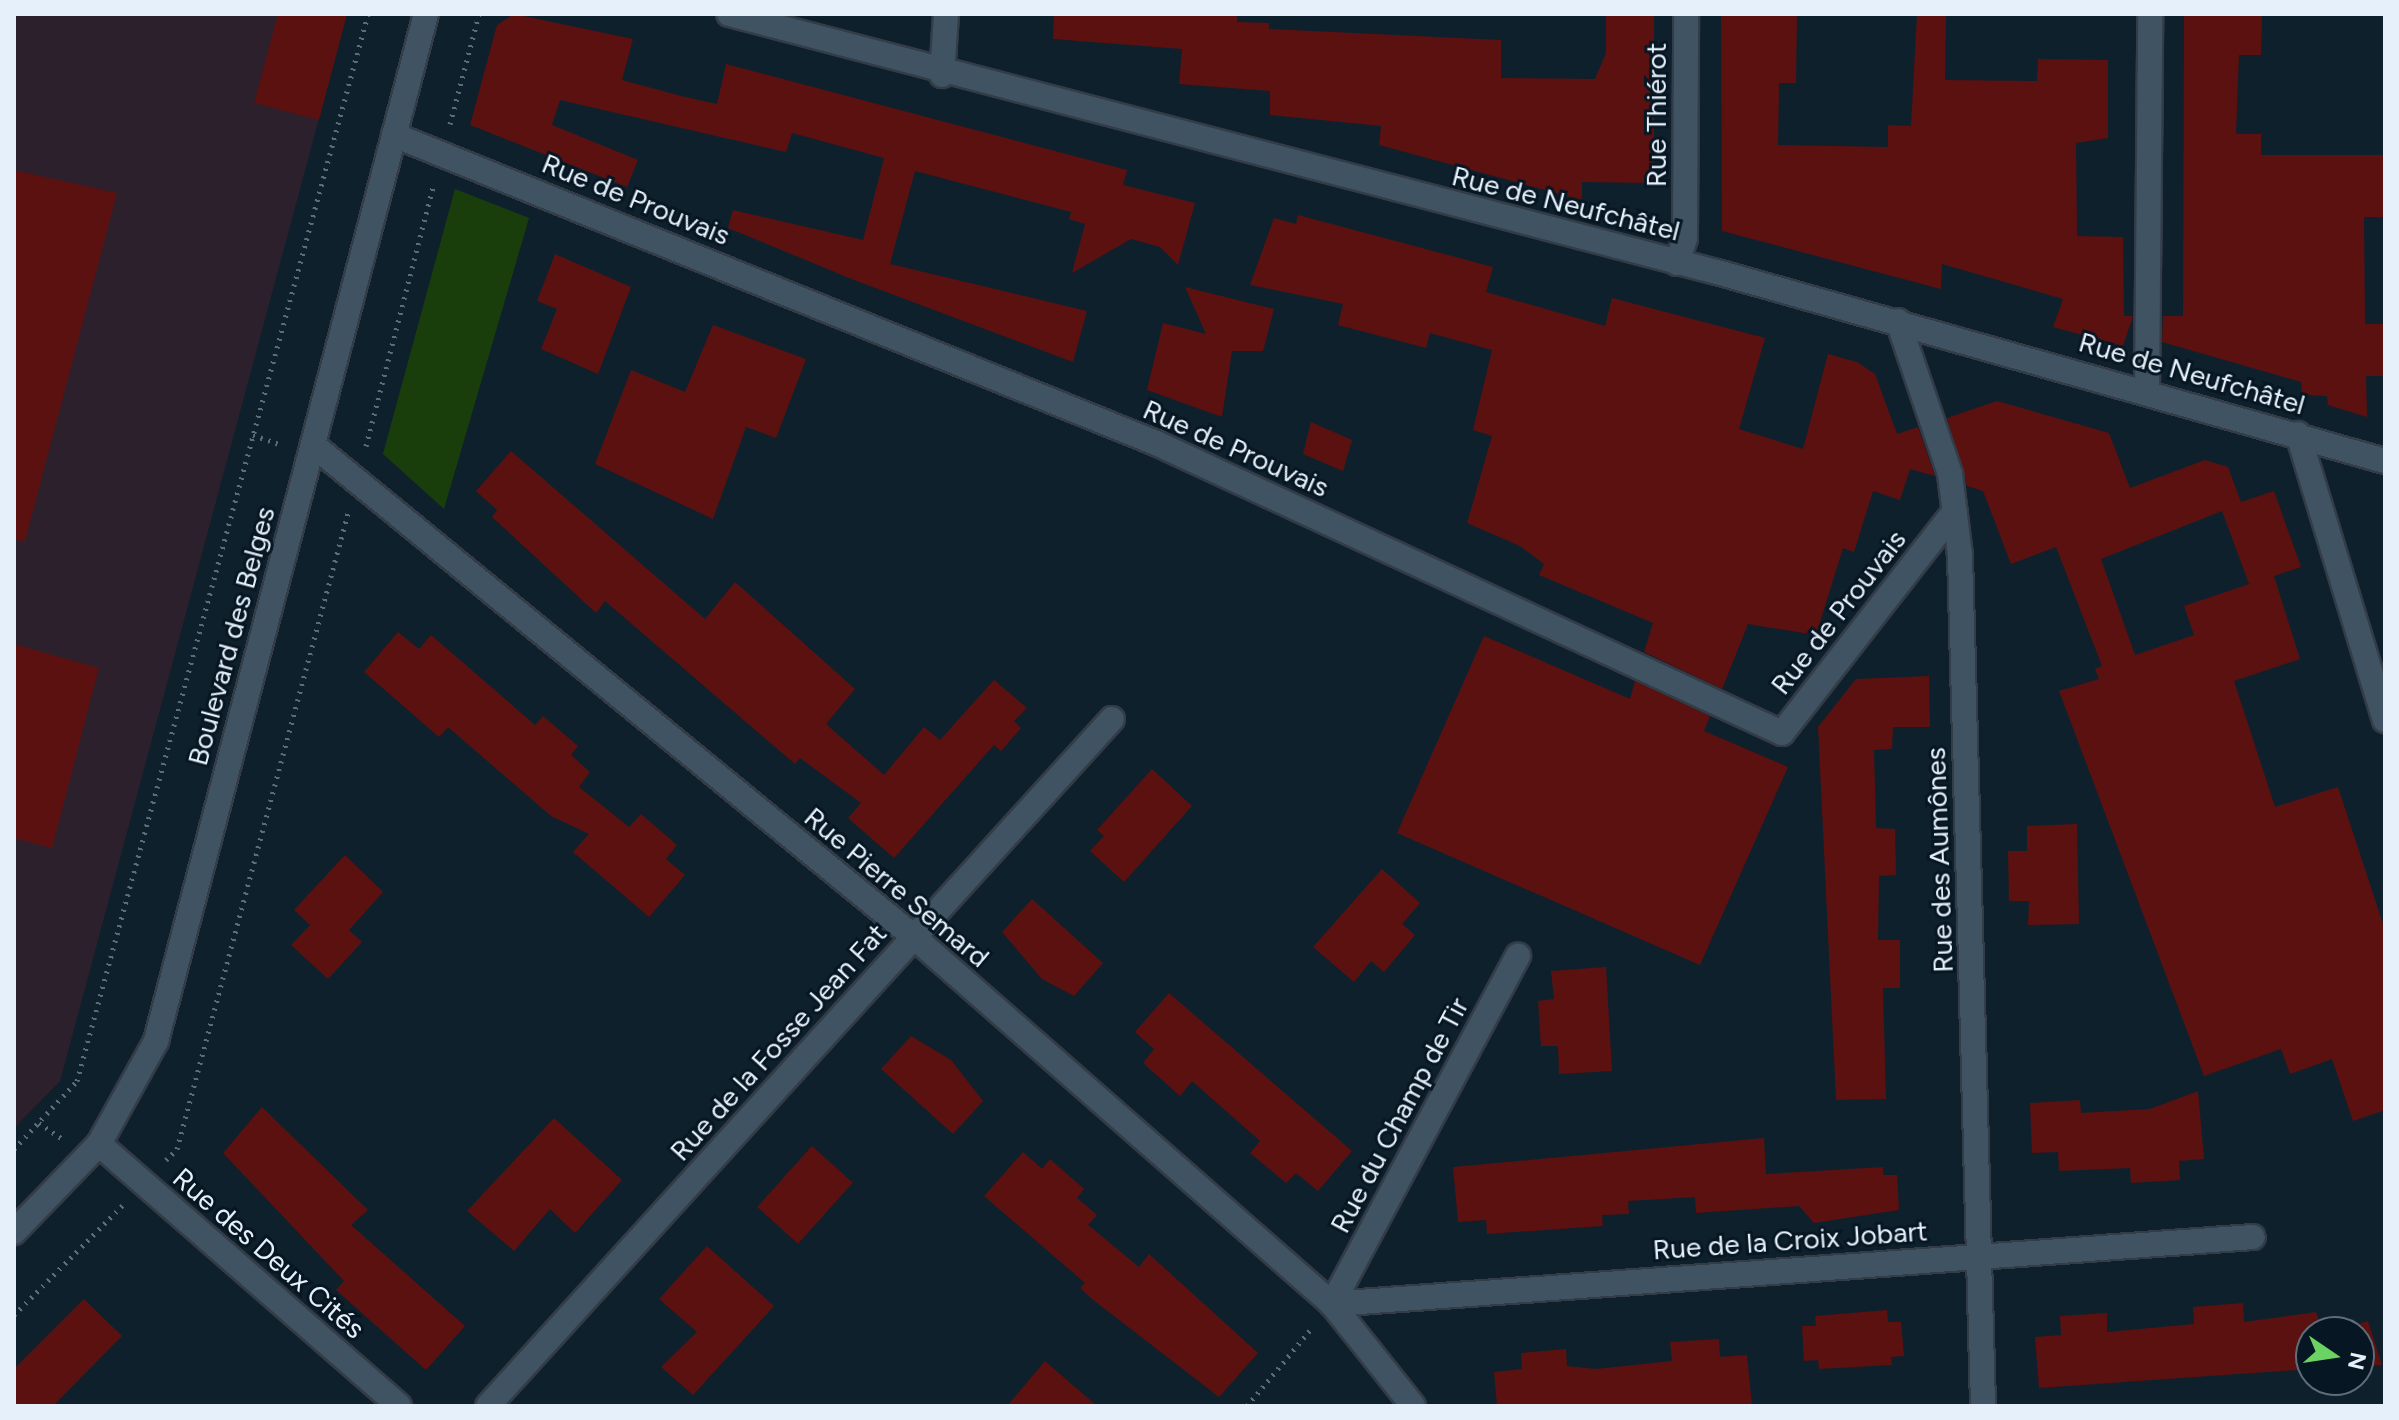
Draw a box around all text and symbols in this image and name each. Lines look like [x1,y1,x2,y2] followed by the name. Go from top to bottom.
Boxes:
[1639,43,1673,187] street label: Rue Thiérot
[537,146,735,252] street label: Rue de Prouvais
[1449,158,1683,248] street label: Rue de Neufchâtel
[2075,325,2309,421] street label: Rue de Neufchâtel
[1138,392,1334,504] street label: Rue de Prouvais
[180,503,282,769] street label: Boulevard des Belges
[1763,523,1913,701] street label: Rue de Prouvais
[1918,747,1960,973] street label: Rue des Aumônes
[798,800,996,974] street label: Rue Pierre Semard
[663,917,893,1167] street label: Rue de la Fosse Jean Fat
[1323,992,1475,1238] street label: Rue du Champ de Tir
[166,1161,372,1345] street label: Rue des Deux Cités
[1652,1214,1928,1266] street label: Rue de la Croix Jobart
[2295,1316,2375,1396] north arrow
[2342,1350,2372,1372] text: N

